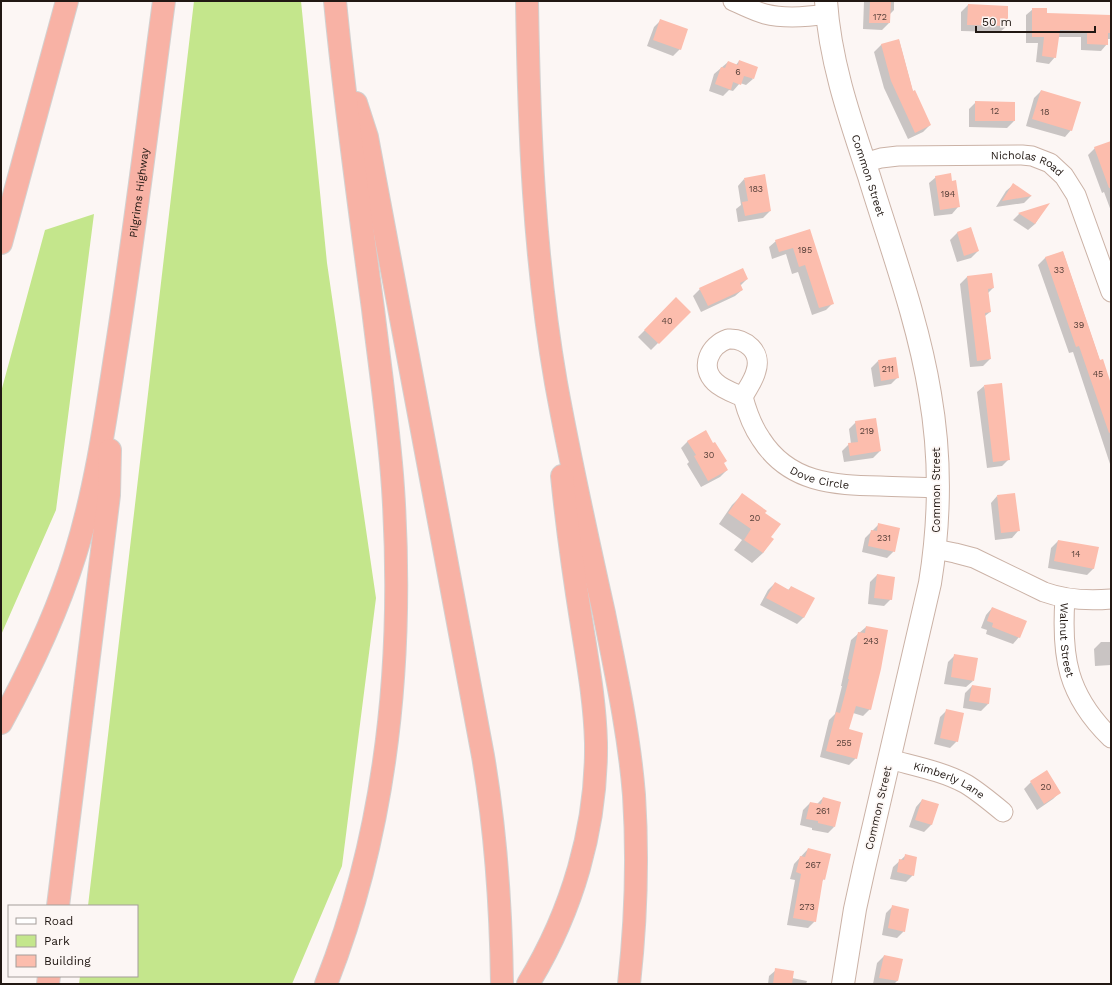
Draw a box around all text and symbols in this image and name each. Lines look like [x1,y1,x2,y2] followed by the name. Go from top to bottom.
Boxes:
[976,8,1095,34] scale bar
[873,12,887,22] house number: 172
[982,15,1012,29] text: 50 m
[735,67,741,77] house number: 6
[991,106,999,116] house number: 12
[1040,107,1050,117] house number: 18
[849,133,887,218] street label: Common Street
[127,147,152,239] street label: Pilgrims Highway
[991,149,1066,179] street label: Nicholas Road
[749,184,763,194] house number: 183
[941,189,956,199] house number: 194
[798,245,812,255] house number: 195
[1054,265,1064,275] house number: 33
[661,316,673,326] house number: 40
[1074,320,1084,330] house number: 39
[882,364,894,374] house number: 211
[1093,369,1103,379] house number: 45
[860,426,874,436] house number: 219
[930,447,943,533] street label: Common Street
[704,450,715,460] house number: 30
[788,464,850,492] street label: Dove Circle
[750,513,761,523] house number: 20
[877,533,891,543] house number: 231
[1071,549,1081,559] house number: 14
[1057,602,1077,679] street label: Walnut Street
[863,636,879,646] house number: 243
[836,738,852,748] house number: 255
[912,760,987,802] street label: Kimberly Lane
[863,765,895,851] street label: Common Street
[1041,782,1052,792] house number: 20
[816,806,830,816] house number: 261
[805,860,821,870] house number: 267
[799,902,815,912] house number: 273
[8,905,138,977] legend
[44,914,73,928] text: Road
[44,934,70,948] text: Park
[44,954,91,968] text: Building

